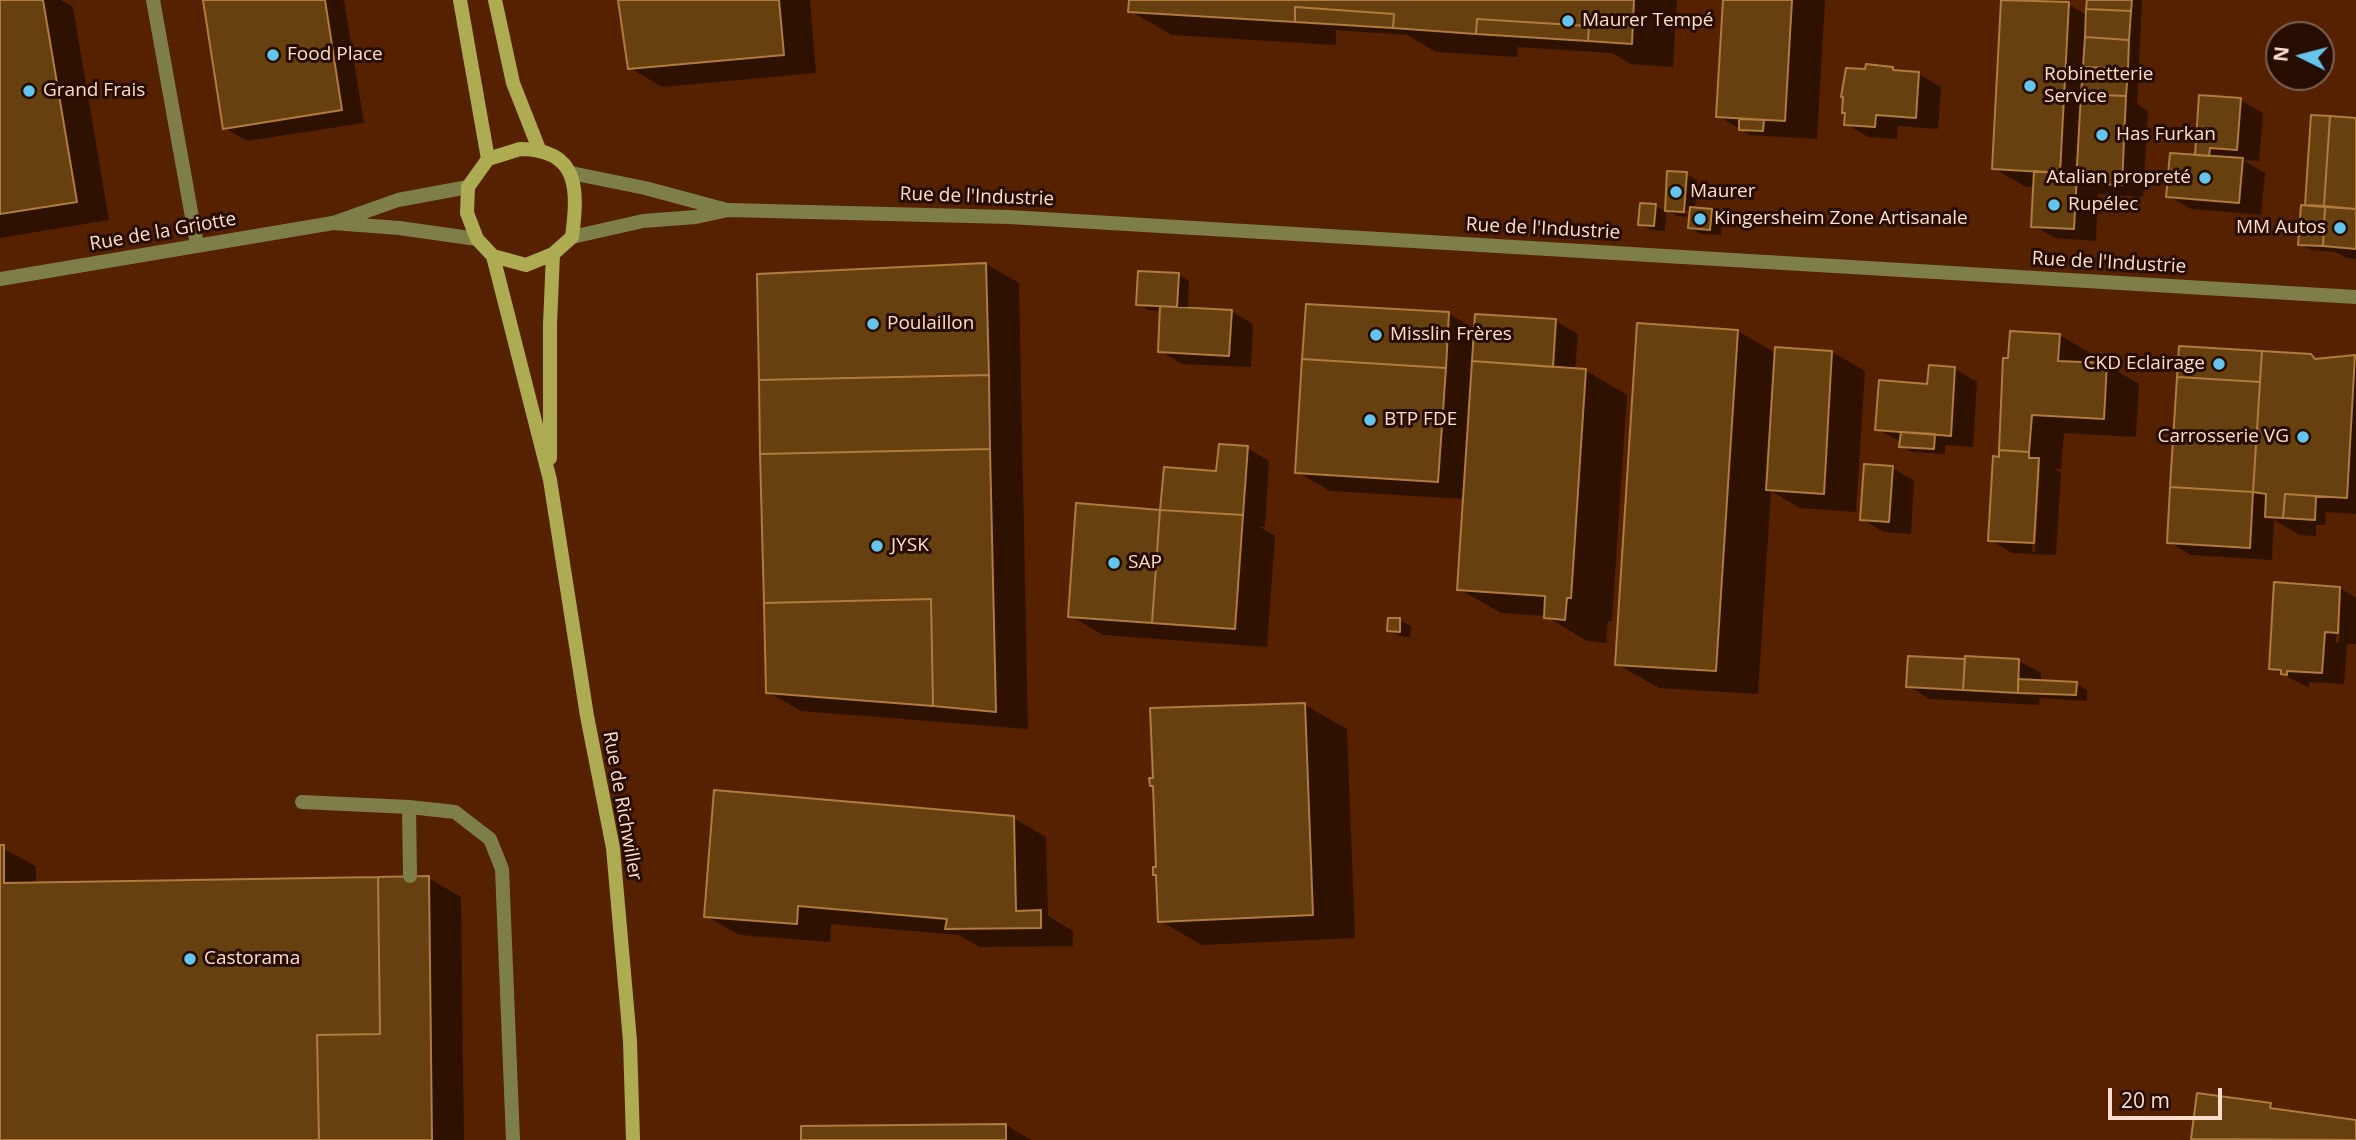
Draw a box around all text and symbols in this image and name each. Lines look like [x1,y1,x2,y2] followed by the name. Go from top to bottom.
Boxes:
[1582,10,1713,32] place label: Maurer Tempé
[1560,13,1576,29] marker: Maurer Tempé
[2265,21,2335,91] north arrow
[287,44,383,66] place label: Food Place
[2267,45,2295,63] text: N
[265,47,281,63] marker: Food Place
[2044,64,2153,108] place label: Robinetterie Service
[2022,78,2038,94] marker: Robinetterie Service
[43,80,145,102] place label: Grand Frais
[21,83,37,99] marker: Grand Frais
[2116,124,2216,146] place label: Has Furkan
[2094,127,2110,143] marker: Has Furkan
[2047,167,2191,189] place label: Atalian propreté
[2197,170,2213,186] marker: Atalian propreté
[1690,181,1755,203] place label: Maurer
[899,183,1055,211] street label: Rue de l'Industrie
[1668,184,1684,200] marker: Maurer
[2068,194,2138,216] place label: Rupélec
[2046,197,2062,213] marker: Rupélec
[88,208,238,256] street label: Rue de la Griotte
[1714,208,1968,230] place label: Kingersheim Zone Artisanale
[1692,211,1708,227] marker: Kingersheim Zone Artisanale
[1465,214,1621,244] street label: Rue de l'Industrie
[2236,217,2326,239] place label: MM Autos
[2332,220,2348,236] marker: MM Autos
[2031,248,2187,278] street label: Rue de l'Industrie
[887,313,974,335] place label: Poulaillon
[865,316,881,332] marker: Poulaillon
[1390,324,1512,346] place label: Misslin Frères
[1368,327,1384,343] marker: Misslin Frères
[2084,353,2205,375] place label: CKD Eclairage
[2211,356,2227,372] marker: CKD Eclairage
[1384,409,1457,431] place label: BTP FDE
[1362,412,1378,428] marker: BTP FDE
[2157,426,2289,448] place label: Carrosserie VG
[2295,429,2311,445] marker: Carrosserie VG
[891,535,929,557] place label: JYSK
[869,538,885,554] marker: JYSK
[1128,552,1162,574] place label: SAP
[1106,555,1122,571] marker: SAP
[598,730,646,882] street label: Rue de Richwiller
[204,948,300,970] place label: Castorama
[182,951,198,967] marker: Castorama
[2111,1074,2225,1118] scale bar
[2121,1086,2170,1114] text: 20 m

